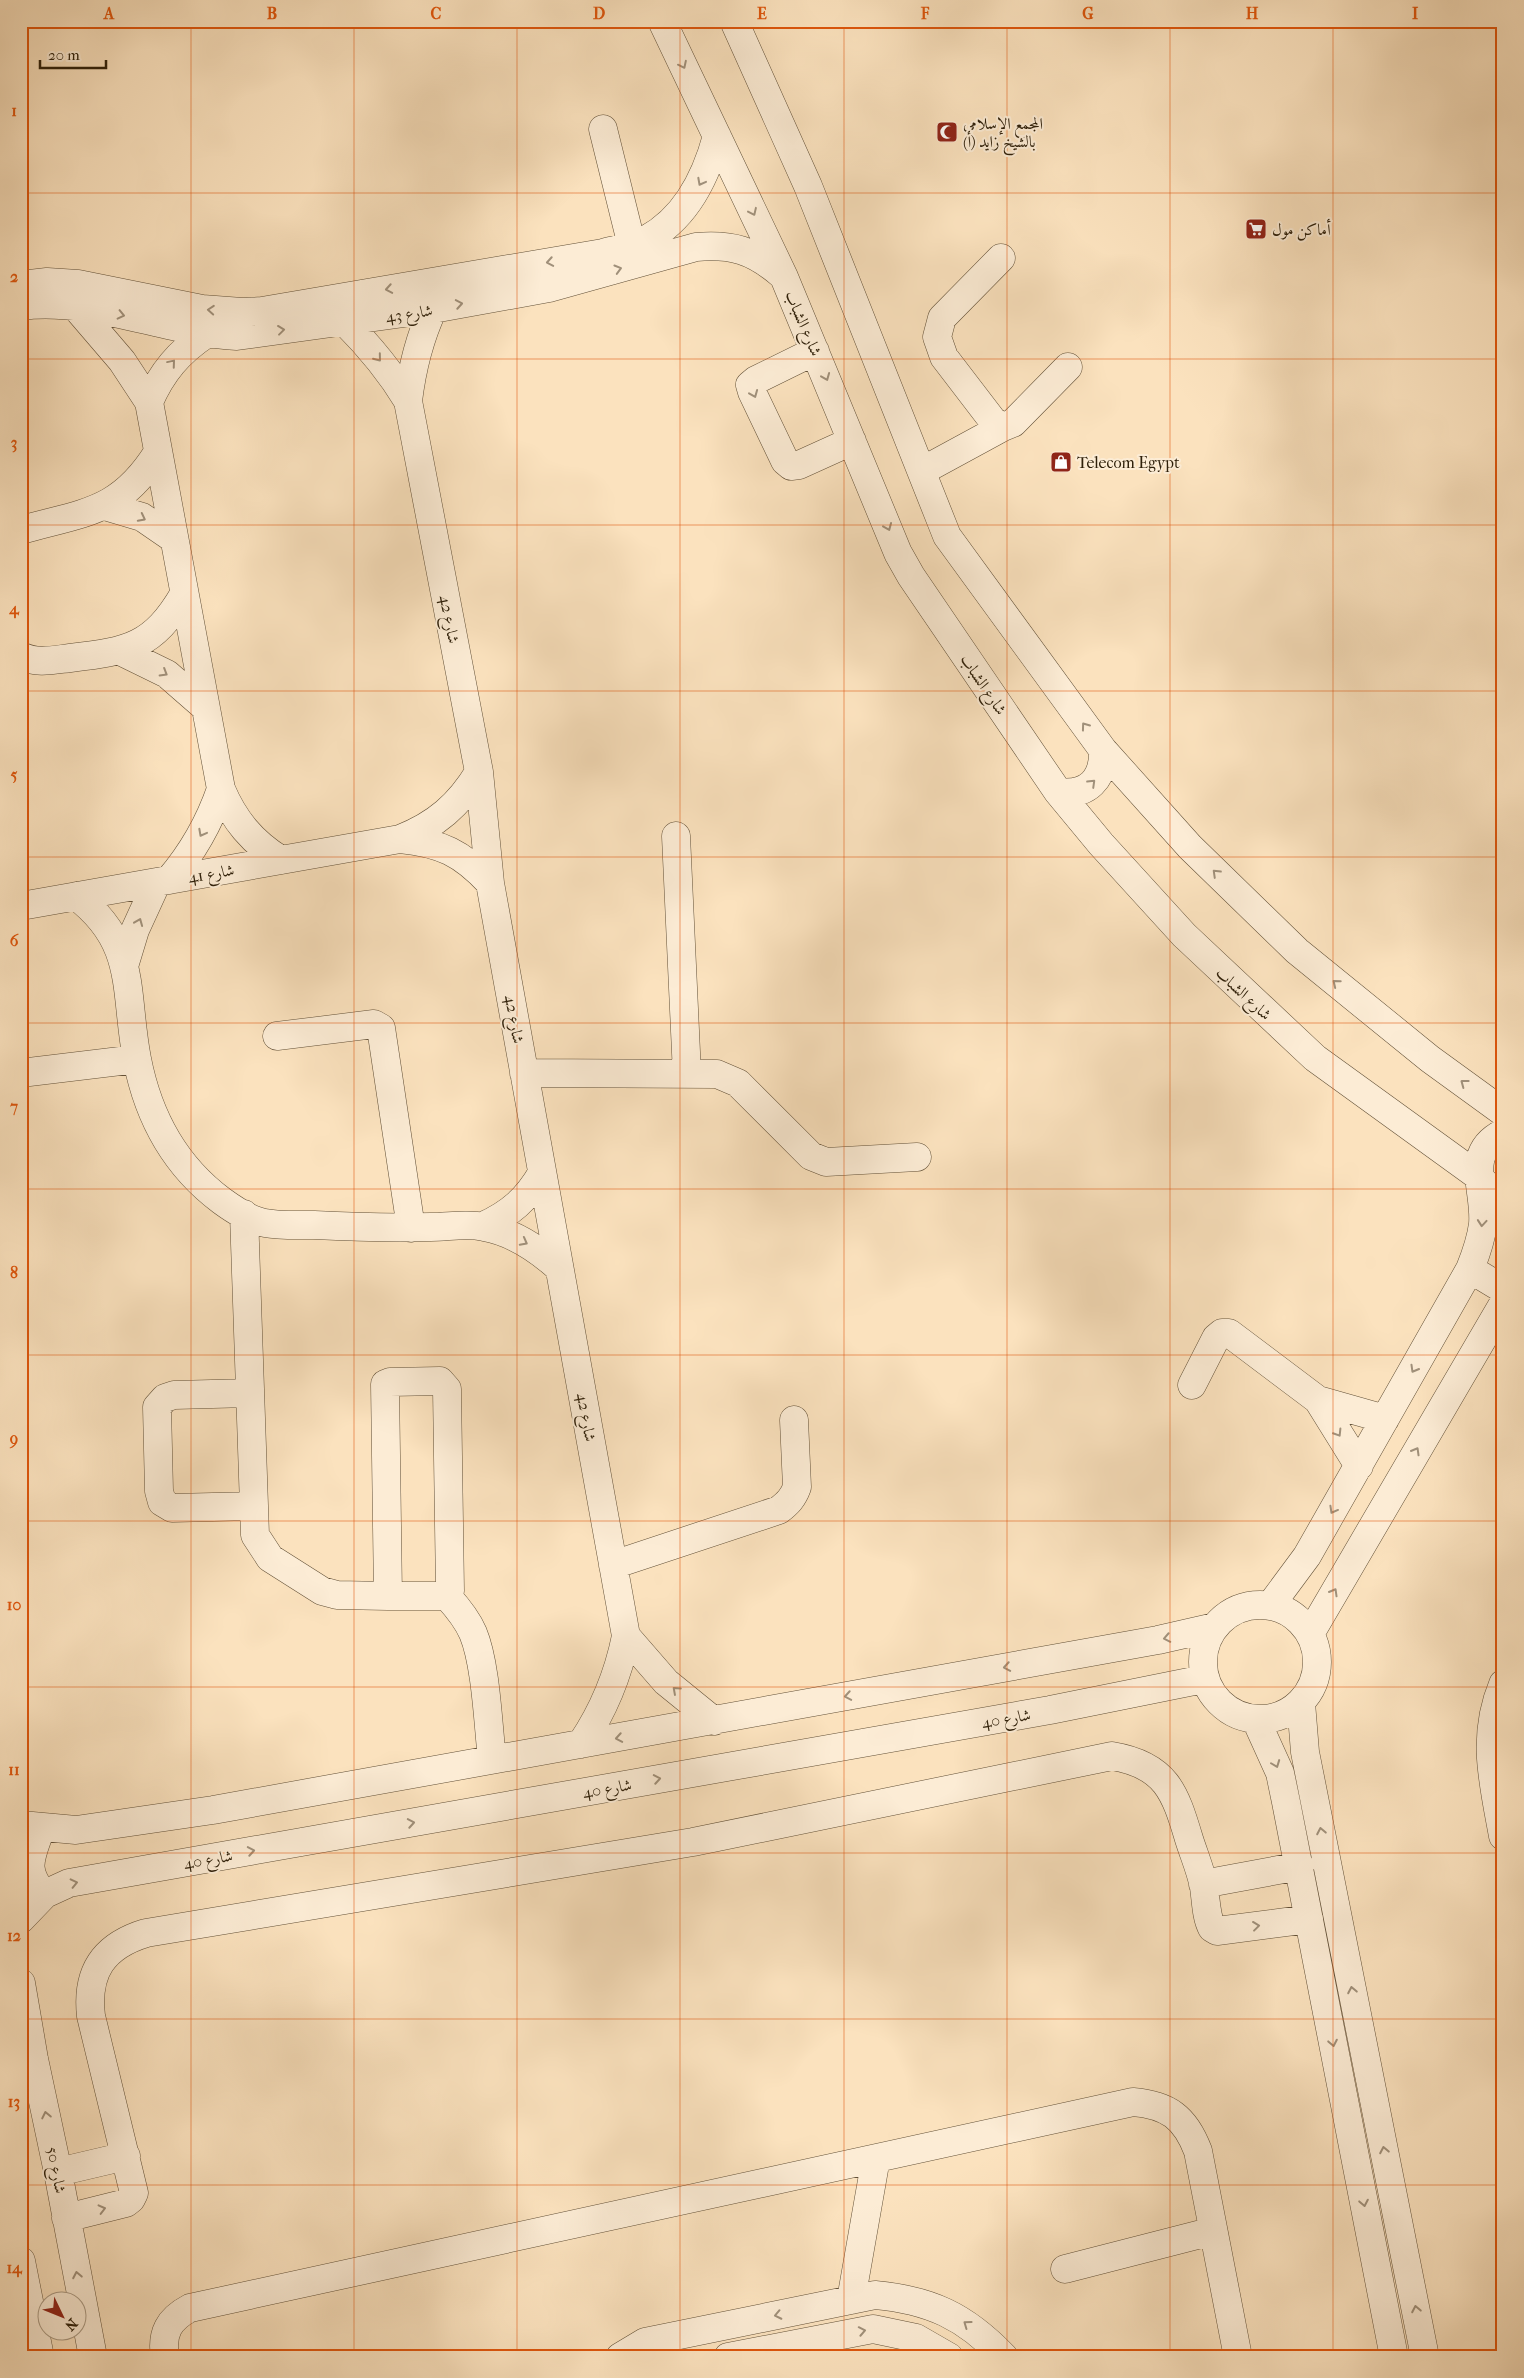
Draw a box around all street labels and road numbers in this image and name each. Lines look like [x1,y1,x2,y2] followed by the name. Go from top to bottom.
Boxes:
[778,288,826,360] street label: شارع الشباب
[384,300,435,331] street label: شارع 43
[432,593,463,646] street label: شارع 42
[953,650,1011,720] street label: شارع الشباب
[187,860,236,891] street label: شارع 41
[1209,963,1275,1027] street label: شارع الشباب
[497,993,528,1046] street label: شارع 42
[569,1391,600,1444] street label: شارع 42
[980,1705,1033,1736] street label: شارع 40
[581,1775,634,1806] street label: شارع 40
[182,1846,235,1877] street label: شارع 40
[39,2145,70,2196] street label: شارع 50

